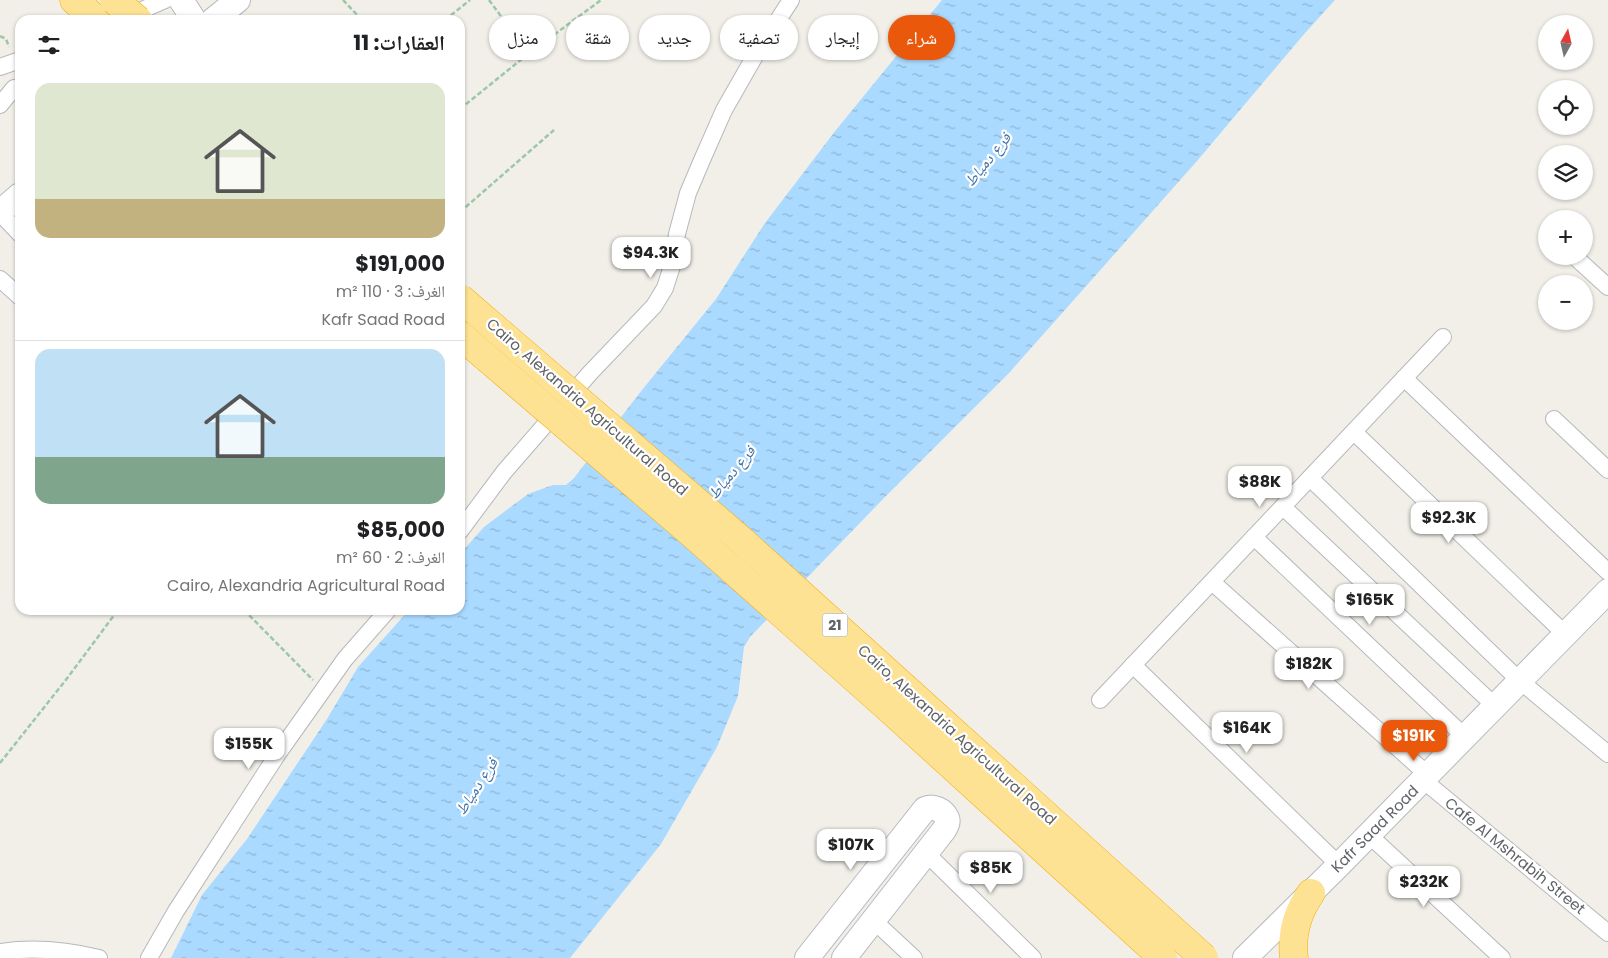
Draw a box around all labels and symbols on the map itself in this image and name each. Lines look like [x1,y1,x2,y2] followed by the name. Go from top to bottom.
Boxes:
[1538,15,1592,70] north arrow
[958,126,1017,191] water label: فرع دمياط
[610,236,692,279] pin: $94.3K
[482,313,693,500] street label: Cairo, Alexandria Agricultural Road
[702,440,761,504] water label: فرع دمياط
[1230,466,1290,508] pin: $88K
[1408,502,1490,544] pin: $92.3K
[1335,584,1405,626] pin: $165K
[822,614,848,636] road number: 21
[853,640,1061,830] street label: Cairo, Alexandria Agricultural Road
[1274,648,1344,690] pin: $182K
[1212,712,1282,754] pin: $164K
[1379,720,1449,762] pin: $191K
[214,728,284,770] pin: $155K
[449,752,504,819] water label: فرع دمياط
[1326,780,1423,877] street label: Kafr Saad Road
[1441,792,1590,919] street label: Cafe Al Mshrabih Street
[816,828,886,871] pin: $107K
[961,852,1021,894] pin: $85K
[1389,866,1459,908] pin: $232K

